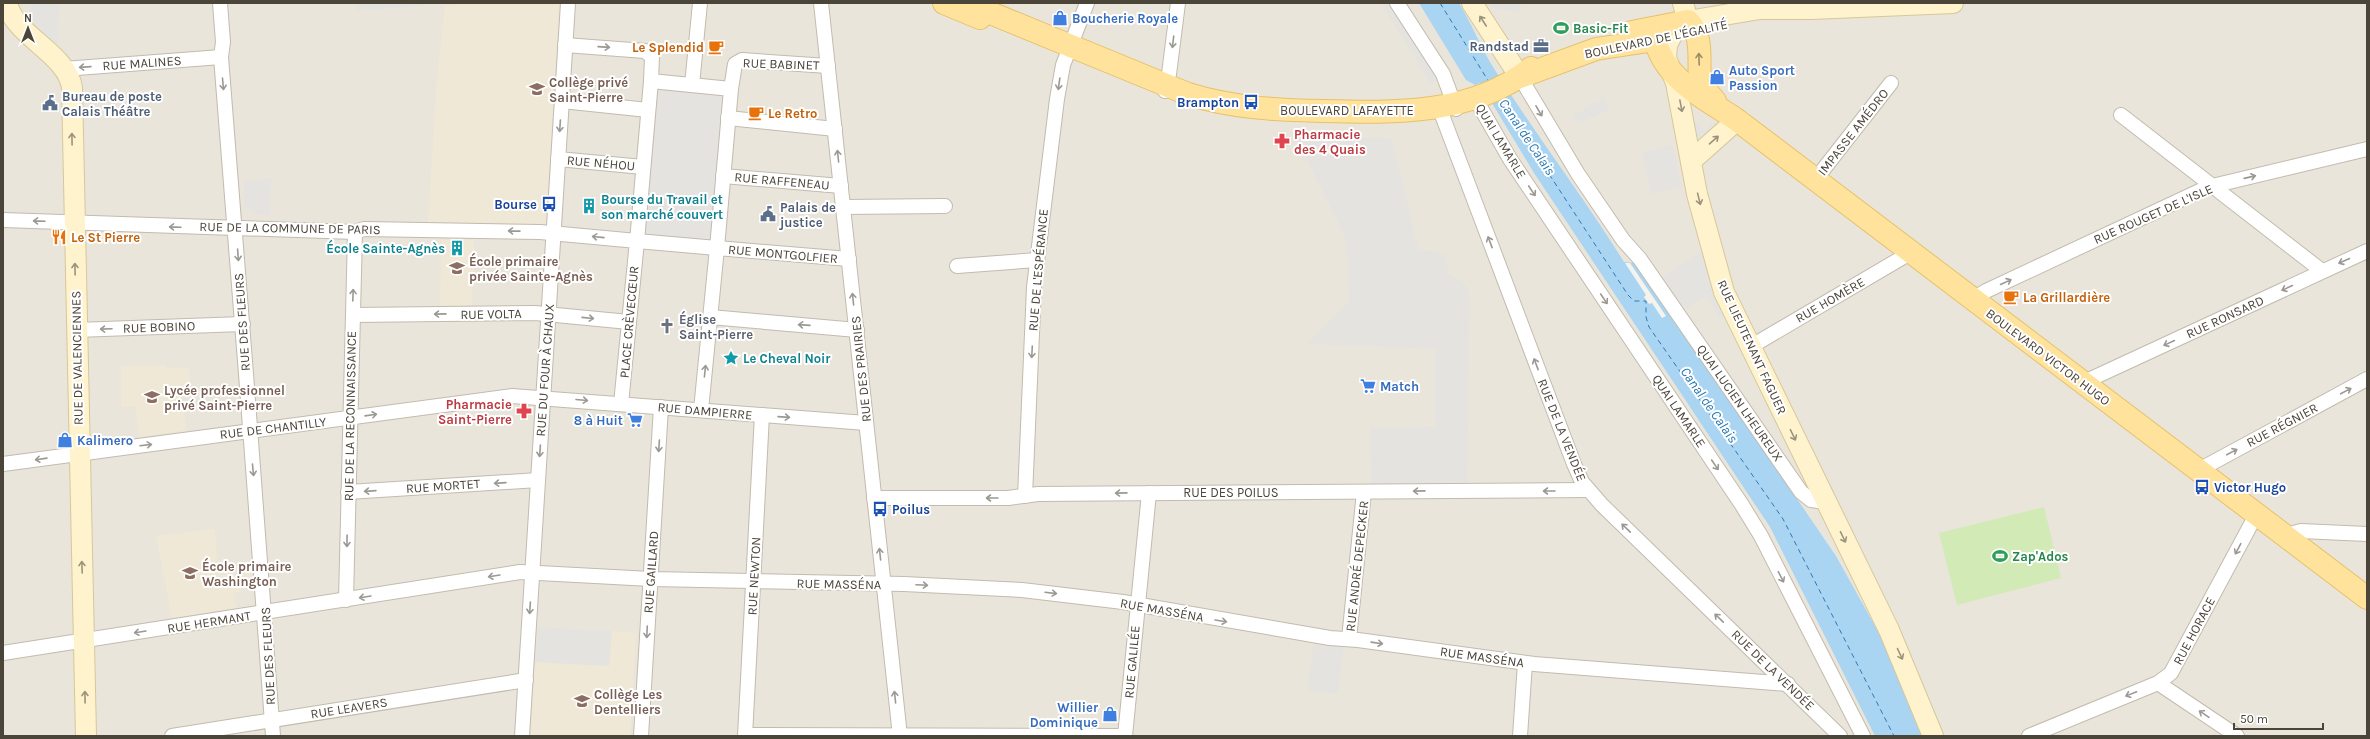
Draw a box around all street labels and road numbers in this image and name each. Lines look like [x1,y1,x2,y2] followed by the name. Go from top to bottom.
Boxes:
[1583,15,1729,61] street label: BOULEVARD DE L'ÉGALITÉ
[102,53,182,73] street label: RUE MALINES
[742,55,820,73] street label: RUE BABINET
[1813,85,1891,178] street label: IMPASSE AMÉDRO
[1473,101,1529,181] street label: QUAI LAMARLE
[1280,103,1414,118] street label: BOULEVARD LAFAYETTE
[566,151,636,173] street label: RUE NÉHOU
[734,169,830,193] street label: RUE RAFFENEAU
[2091,181,2215,247] street label: RUE ROUGET DE L'ISLE
[1023,208,1051,332] street label: RUE DE L'ESPÉRANCE
[199,219,381,237] street label: RUE DE LA COMMUNE DE PARIS
[727,242,839,266] street label: RUE MONTGOLFIER
[615,265,641,379] street label: PLACE CRÈVECŒUR
[1792,272,1867,326] street label: RUE HOMÈRE
[231,273,253,371] street label: RUE DES FLEURS
[1714,277,1790,417] street label: RUE LIEUTENANT FAGUER
[68,291,86,425] street label: RUE DE VALENCIENNES
[2184,292,2266,342] street label: RUE RONSARD
[531,303,557,437] street label: RUE DU FOUR À CHAUX
[460,306,522,322] street label: RUE VOLTA
[1983,306,2113,408] street label: BOULEVARD VICTOR HUGO
[848,315,874,423] street label: RUE DES PRAIRIES
[123,318,195,336] street label: RUE BOBINO
[341,331,359,501] street label: RUE DE LA RECONNAISSANCE
[1694,342,1786,464] street label: QUAI LUCIEN LHEUREUX
[1649,372,1709,450] street label: QUAI LAMARLE
[1535,376,1591,483] street label: RUE DE LA VENDÉE
[2243,398,2320,450] street label: RUE RÉGNIER
[657,399,753,423] street label: RUE DAMPIERRE
[219,414,327,442] street label: RUE DE CHANTILLY
[405,476,481,496] street label: RUE MORTET
[1183,485,1279,500] street label: RUE DES POILUS
[1341,500,1371,632] street label: RUE ANDRÉ DEPECKER
[641,530,661,614] street label: RUE GAILLARD
[744,536,764,616] street label: RUE NEWTON
[797,574,882,592] street label: RUE MASSÉNA
[1119,593,1206,625] street label: RUE MASSÉNA
[2170,595,2218,667] street label: RUE HORACE
[258,607,278,705] street label: RUE DES FLEURS
[166,608,252,636] street label: RUE HERMANT
[1119,625,1143,699] street label: RUE GALILÉE
[1729,625,1819,713] street label: RUE DE LA VENDÉE
[1439,642,1526,670] street label: RUE MASSÉNA
[309,695,389,721] street label: RUE LEAVERS

